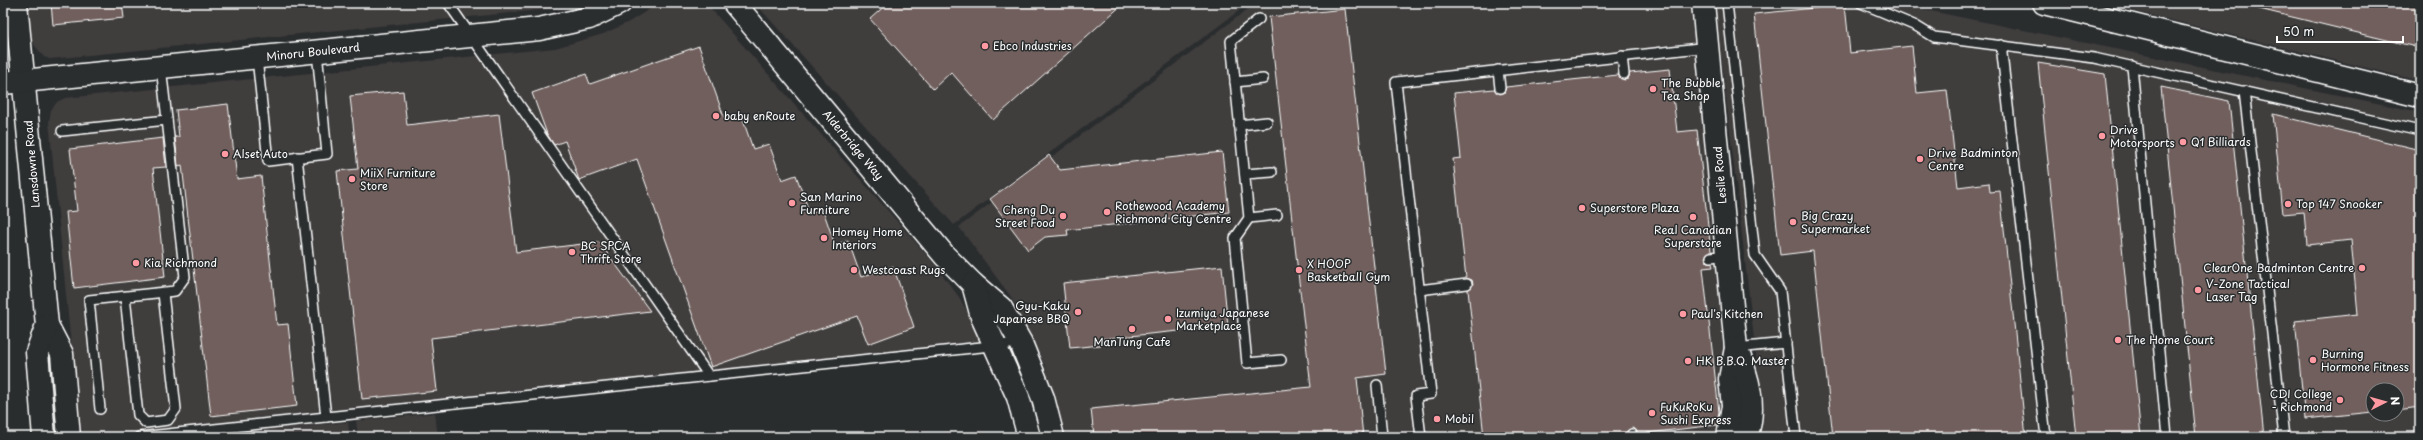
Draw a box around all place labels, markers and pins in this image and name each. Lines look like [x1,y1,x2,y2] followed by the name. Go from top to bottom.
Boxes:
[993,37,1072,54] place label: Ebco Industries
[980,41,990,51] marker: Ebco Industries
[1661,74,1721,104] place label: The Bubble Tea Shop
[1648,84,1658,94] marker: The Bubble Tea Shop
[724,107,795,124] place label: baby enRoute
[711,111,721,121] marker: baby enRoute
[2110,121,2175,151] place label: Drive Motorsports
[2097,131,2107,141] marker: Drive Motorsports
[2191,133,2251,150] place label: Q1 Billiards
[2178,137,2188,147] marker: Q1 Billiards
[1928,144,2018,174] place label: Drive Badminton Centre
[233,145,288,162] place label: Alset Auto
[220,149,230,159] marker: Alset Auto
[1915,154,1925,164] marker: Drive Badminton Centre
[360,164,436,194] place label: MiiX Furniture Store
[347,174,357,184] marker: MiiX Furniture Store
[800,188,862,218] place label: San Marino Furniture
[2296,195,2383,212] place label: Top 147 Snooker
[1115,197,1231,227] place label: Rothewood Academy Richmond City Centre
[787,198,797,208] marker: San Marino Furniture
[1590,199,1679,216] place label: Superstore Plaza
[2283,199,2293,209] marker: Top 147 Snooker
[995,201,1055,231] place label: Cheng Du Street Food
[1577,203,1587,213] marker: Superstore Plaza
[1102,207,1112,217] marker: Rothewood Academy Richmond City Centre
[1801,207,1871,237] place label: Big Crazy Supermarket
[1058,211,1068,221] marker: Cheng Du Street Food
[1688,212,1698,222] marker: Real Canadian Superstore
[1788,217,1798,227] marker: Big Crazy Supermarket
[1654,221,1732,251] place label: Real Canadian Superstore
[832,223,903,253] place label: Homey Home Interiors
[819,233,829,243] marker: Homey Home Interiors
[580,237,642,267] place label: BC SPCA Thrift Store
[567,247,577,257] marker: BC SPCA Thrift Store
[144,254,217,271] place label: Kia Richmond
[1307,255,1390,285] place label: X HOOP Basketball Gym
[131,258,141,268] marker: Kia Richmond
[2203,259,2354,276] place label: ClearOne Badminton Centre
[862,261,945,278] place label: Westcoast Rugs
[2357,263,2367,273] marker: ClearOne Badminton Centre
[849,265,859,275] marker: Westcoast Rugs
[1294,265,1304,275] marker: X HOOP Basketball Gym
[2206,275,2290,305] place label: V-Zone Tactical Laser Tag
[2193,285,2203,295] marker: V-Zone Tactical Laser Tag
[993,297,1070,327] place label: Gyu-Kaku Japanese BBQ
[1176,304,1270,334] place label: Izumiya Japanese Marketplace
[1691,305,1763,322] place label: Paul's Kitchen
[1073,307,1083,317] marker: Gyu-Kaku Japanese BBQ
[1678,309,1688,319] marker: Paul's Kitchen
[1163,314,1173,324] marker: Izumiya Japanese Marketplace
[1127,324,1137,334] marker: ManTung Cafe
[2126,331,2214,348] place label: The Home Court
[1093,333,1171,350] place label: ManTung Cafe
[2113,335,2123,345] marker: The Home Court
[2321,345,2409,375] place label: Burning Hormone Fitness
[1696,352,1790,369] place label: HK B.B.Q. Master
[2308,355,2318,365] marker: Burning Hormone Fitness
[1683,356,1693,366] marker: HK B.B.Q. Master
[2270,385,2332,415] place label: CDI College - Richmond
[2335,395,2345,405] marker: CDI College - Richmond
[1660,398,1732,428] place label: FuKuRoKu Sushi Express
[1647,408,1657,418] marker: FuKuRoKu Sushi Express
[1445,410,1474,427] place label: Mobil
[1432,414,1442,424] marker: Mobil

